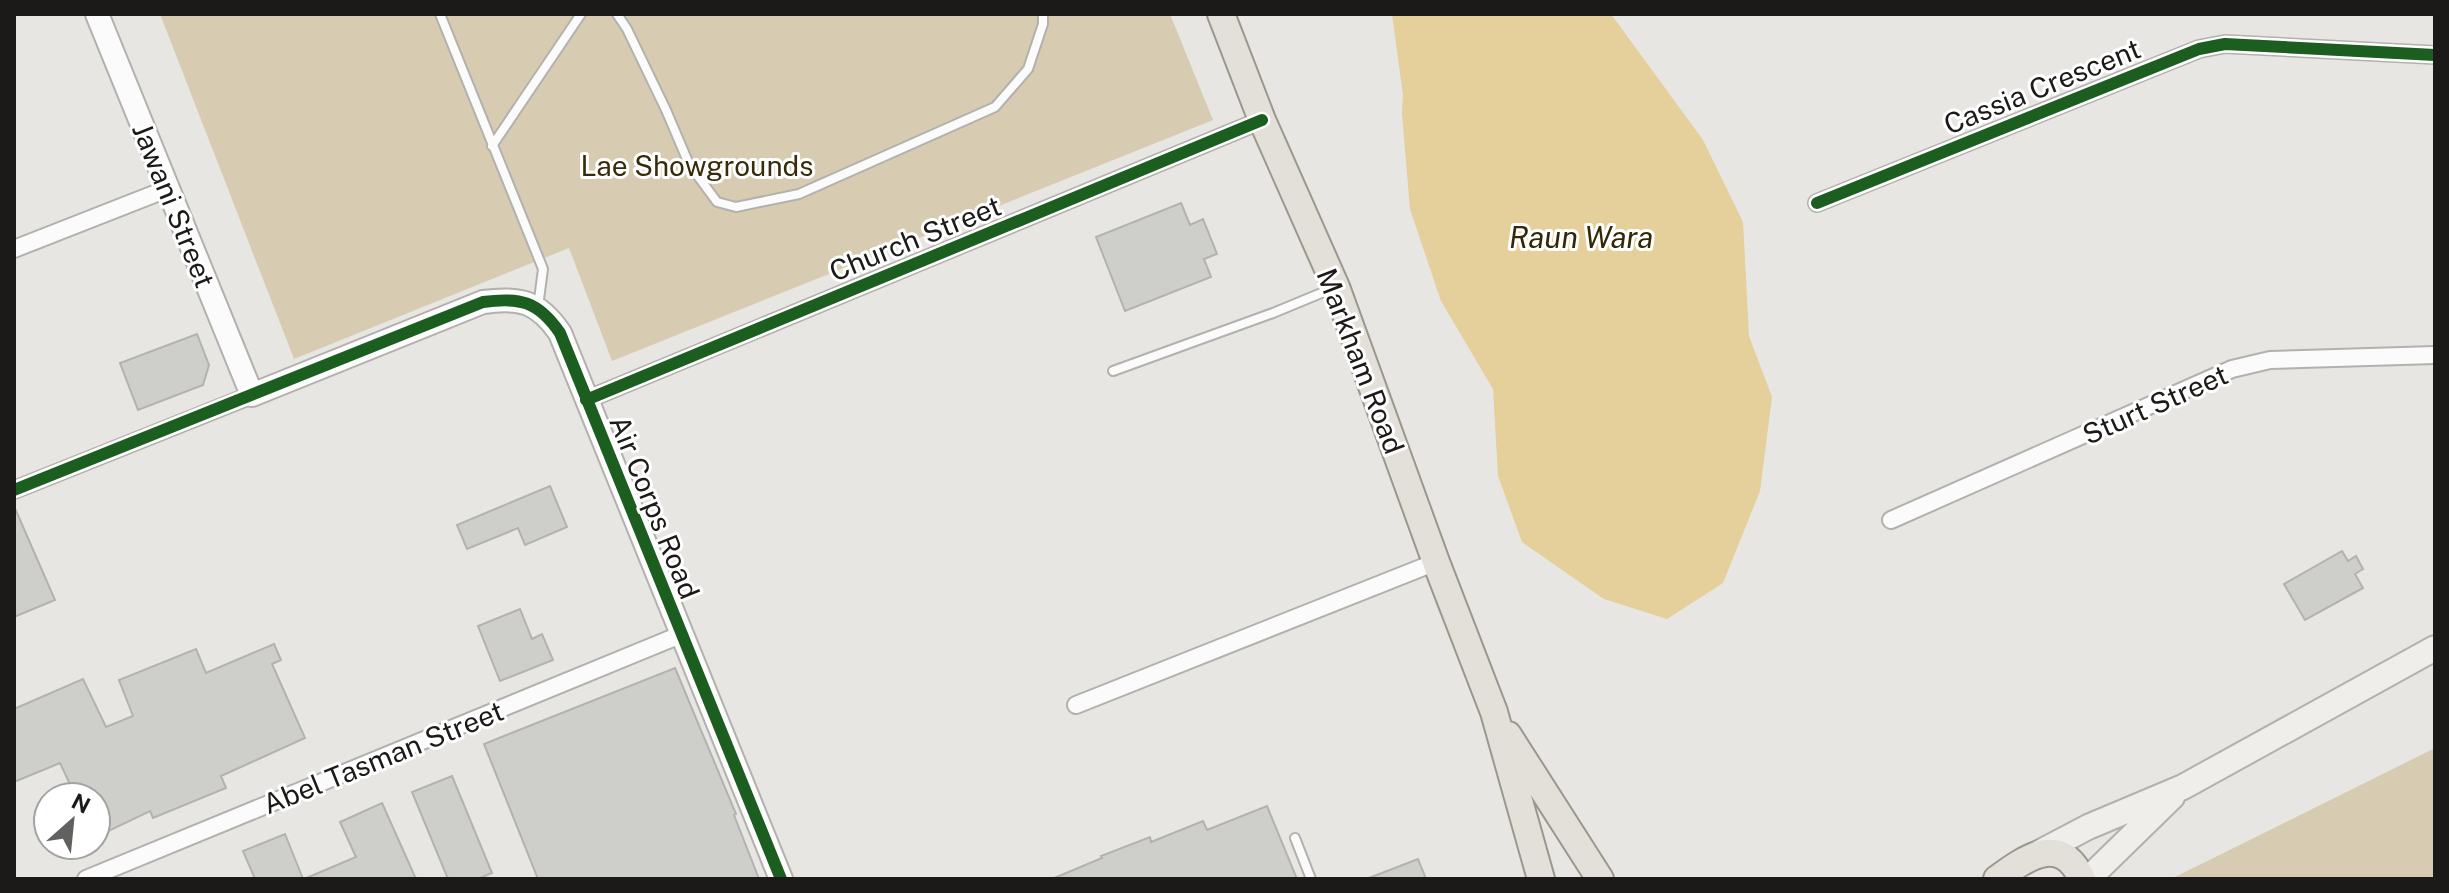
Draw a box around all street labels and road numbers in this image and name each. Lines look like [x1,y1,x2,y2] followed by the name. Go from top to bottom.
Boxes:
[1939,31,2145,141] street label: Cassia Crescent
[126,118,222,292] street label: Jawani Street
[824,189,1006,287] street label: Church Street
[1311,264,1411,458] street label: Markham Road
[2077,357,2233,451] street label: Sturt Street
[603,411,707,603] street label: Air Corps Road
[258,694,508,820] street label: Abel Tasman Street

